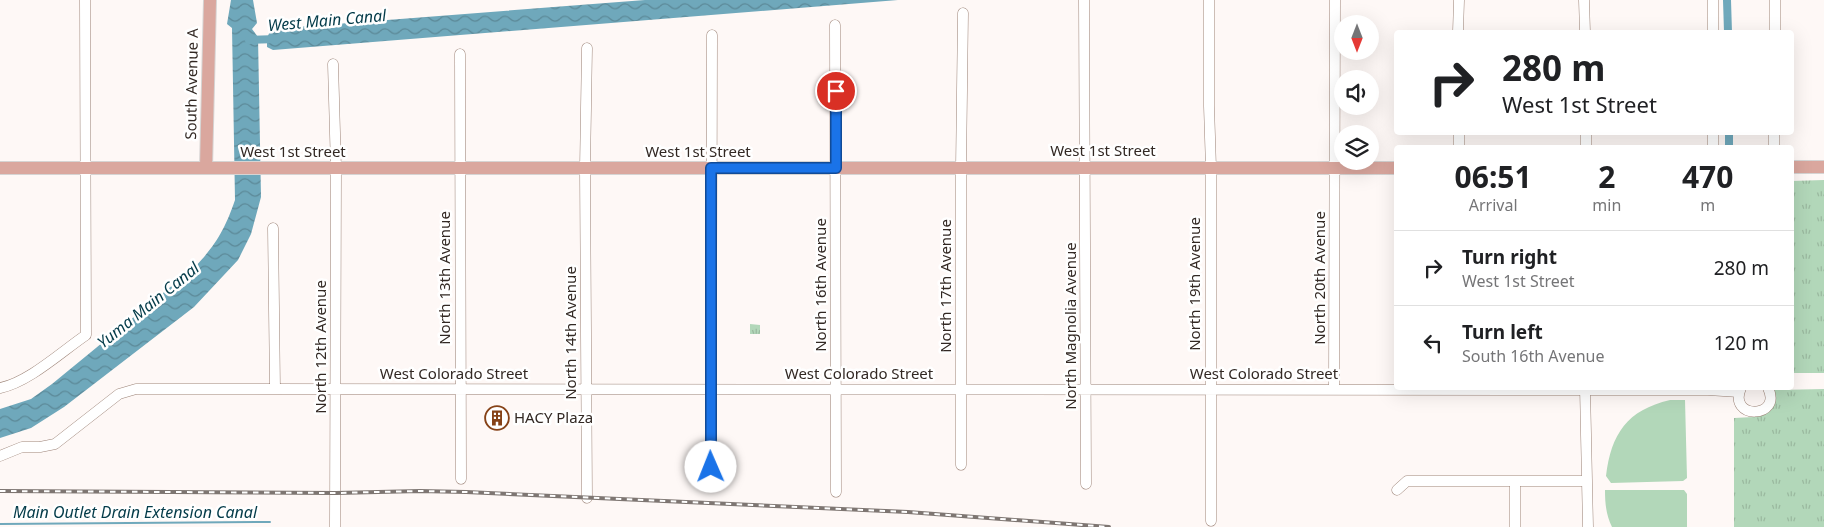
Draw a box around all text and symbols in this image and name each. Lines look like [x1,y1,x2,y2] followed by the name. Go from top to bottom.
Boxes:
[267,4,388,36] water label: West Main Canal
[1334,15,1379,60] north arrow
[1334,15,1379,170] map controls
[180,28,202,140] street label: South Avenue A
[1502,44,1605,91] text: 280 m
[1419,50,1484,115] icon: right
[815,70,857,112] pin
[1334,70,1379,115] button: sound
[822,77,850,105] icon: arrive
[1502,89,1657,119] text: West 1st Street
[1334,125,1379,170] button: layers
[1050,140,1156,160] street label: West 1st Street
[240,141,346,161] street label: West 1st Street
[645,141,751,161] street label: West 1st Street
[1455,156,1532,197] text: 06:51
[1598,156,1615,197] text: 2
[1682,156,1733,197] text: 470
[1469,194,1518,216] text: Arrival
[1592,194,1621,216] text: min
[1700,194,1715,216] text: m
[434,211,454,345] street label: North 13th Avenue
[1309,211,1329,345] street label: North 20th Avenue
[1184,217,1204,351] street label: North 19th Avenue
[810,218,830,352] street label: North 16th Avenue
[935,219,955,353] street label: North 17th Avenue
[1060,242,1080,410] street label: North Magnolia Avenue
[1462,244,1557,270] text: Turn right
[1419,254,1447,282] icon: right
[1714,255,1769,281] text: 280 m
[92,256,204,353] water label: Yuma Main Canal
[560,266,580,400] street label: North 14th Avenue
[1462,270,1575,292] text: West 1st Street
[310,280,330,414] street label: North 12th Avenue
[1462,319,1543,345] text: Turn left
[1419,329,1447,357] icon: left
[1714,330,1769,356] text: 120 m
[1462,345,1604,367] text: South 16th Avenue
[380,363,529,383] street label: West Colorado Street
[785,363,934,383] street label: West Colorado Street
[1190,363,1339,383] street label: West Colorado Street
[484,405,510,431] building icon: HACY Plaza
[514,407,593,427] place label: HACY Plaza
[684,440,736,492] position arrow
[13,501,258,523] water label: Main Outlet Drain Extension Canal

